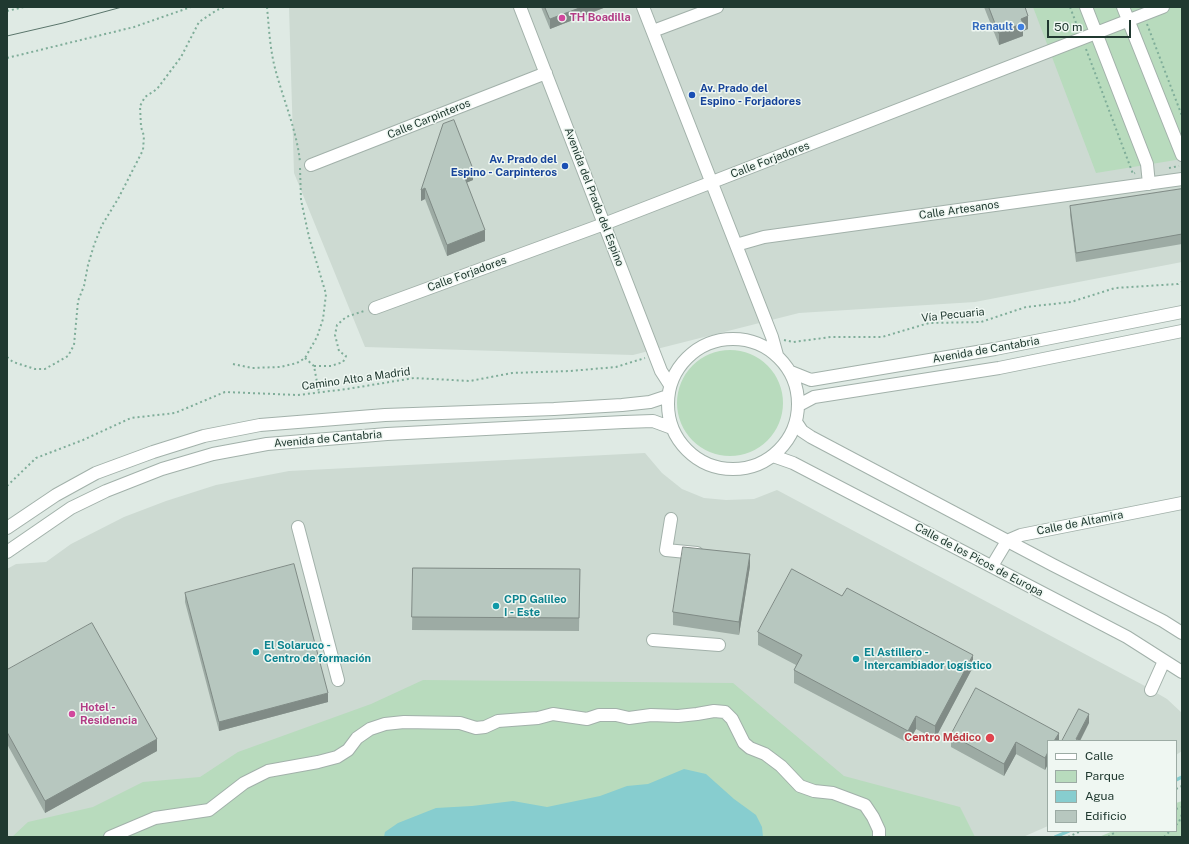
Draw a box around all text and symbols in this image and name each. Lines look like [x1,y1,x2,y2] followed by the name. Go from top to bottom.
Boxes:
[570,11,631,25] place label: TH Boadilla
[1049,12,1133,38] scale bar
[557,13,567,23] marker: TH Boadilla
[972,20,1013,34] place label: Renault
[1054,20,1082,34] text: 50 m
[1016,22,1026,32] marker: Renault
[700,82,801,108] place label: Av. Prado del Espino - Forjadores
[687,90,697,100] marker: Av. Prado del Espino - Forjadores
[386,96,472,142] street label: Calle Carpinteros
[561,126,627,268] street label: Avenida del Prado del Espino
[729,139,811,181] street label: Calle Forjadores
[451,153,557,179] place label: Av. Prado del Espino - Carpinteros
[560,161,570,171] marker: Av. Prado del Espino - Carpinteros
[918,198,1000,222] street label: Calle Artesanos
[426,254,508,294] street label: Calle Forjadores
[921,305,985,325] street label: Vía Pecuaria
[932,334,1040,366] street label: Avenida de Cantabria
[301,365,411,393] street label: Camino Alto a Madrid
[273,428,383,450] street label: Avenida de Cantabria
[1036,508,1124,538] street label: Calle de Altamira
[913,521,1045,599] street label: Calle de los Picos de Europa
[504,593,567,619] place label: CPD Galileo I - Este
[491,601,501,611] marker: CPD Galileo I - Este
[264,639,371,665] place label: El Solaruco - Centro de formación
[864,646,992,672] place label: El Astillero - Intercambiador logístico
[251,647,261,657] marker: El Solaruco - Centro de formación
[851,654,861,664] marker: El Astillero - Intercambiador logístico
[80,701,137,727] place label: Hotel - Residencia
[67,709,77,719] marker: Hotel - Residencia
[904,731,981,745] place label: Centro Médico
[984,732,996,744] marker: Centro Médico
[1047,740,1177,832] legend
[1085,749,1113,763] text: Calle
[1085,769,1125,783] text: Parque
[1085,789,1114,803] text: Agua
[1085,809,1127,823] text: Edificio

